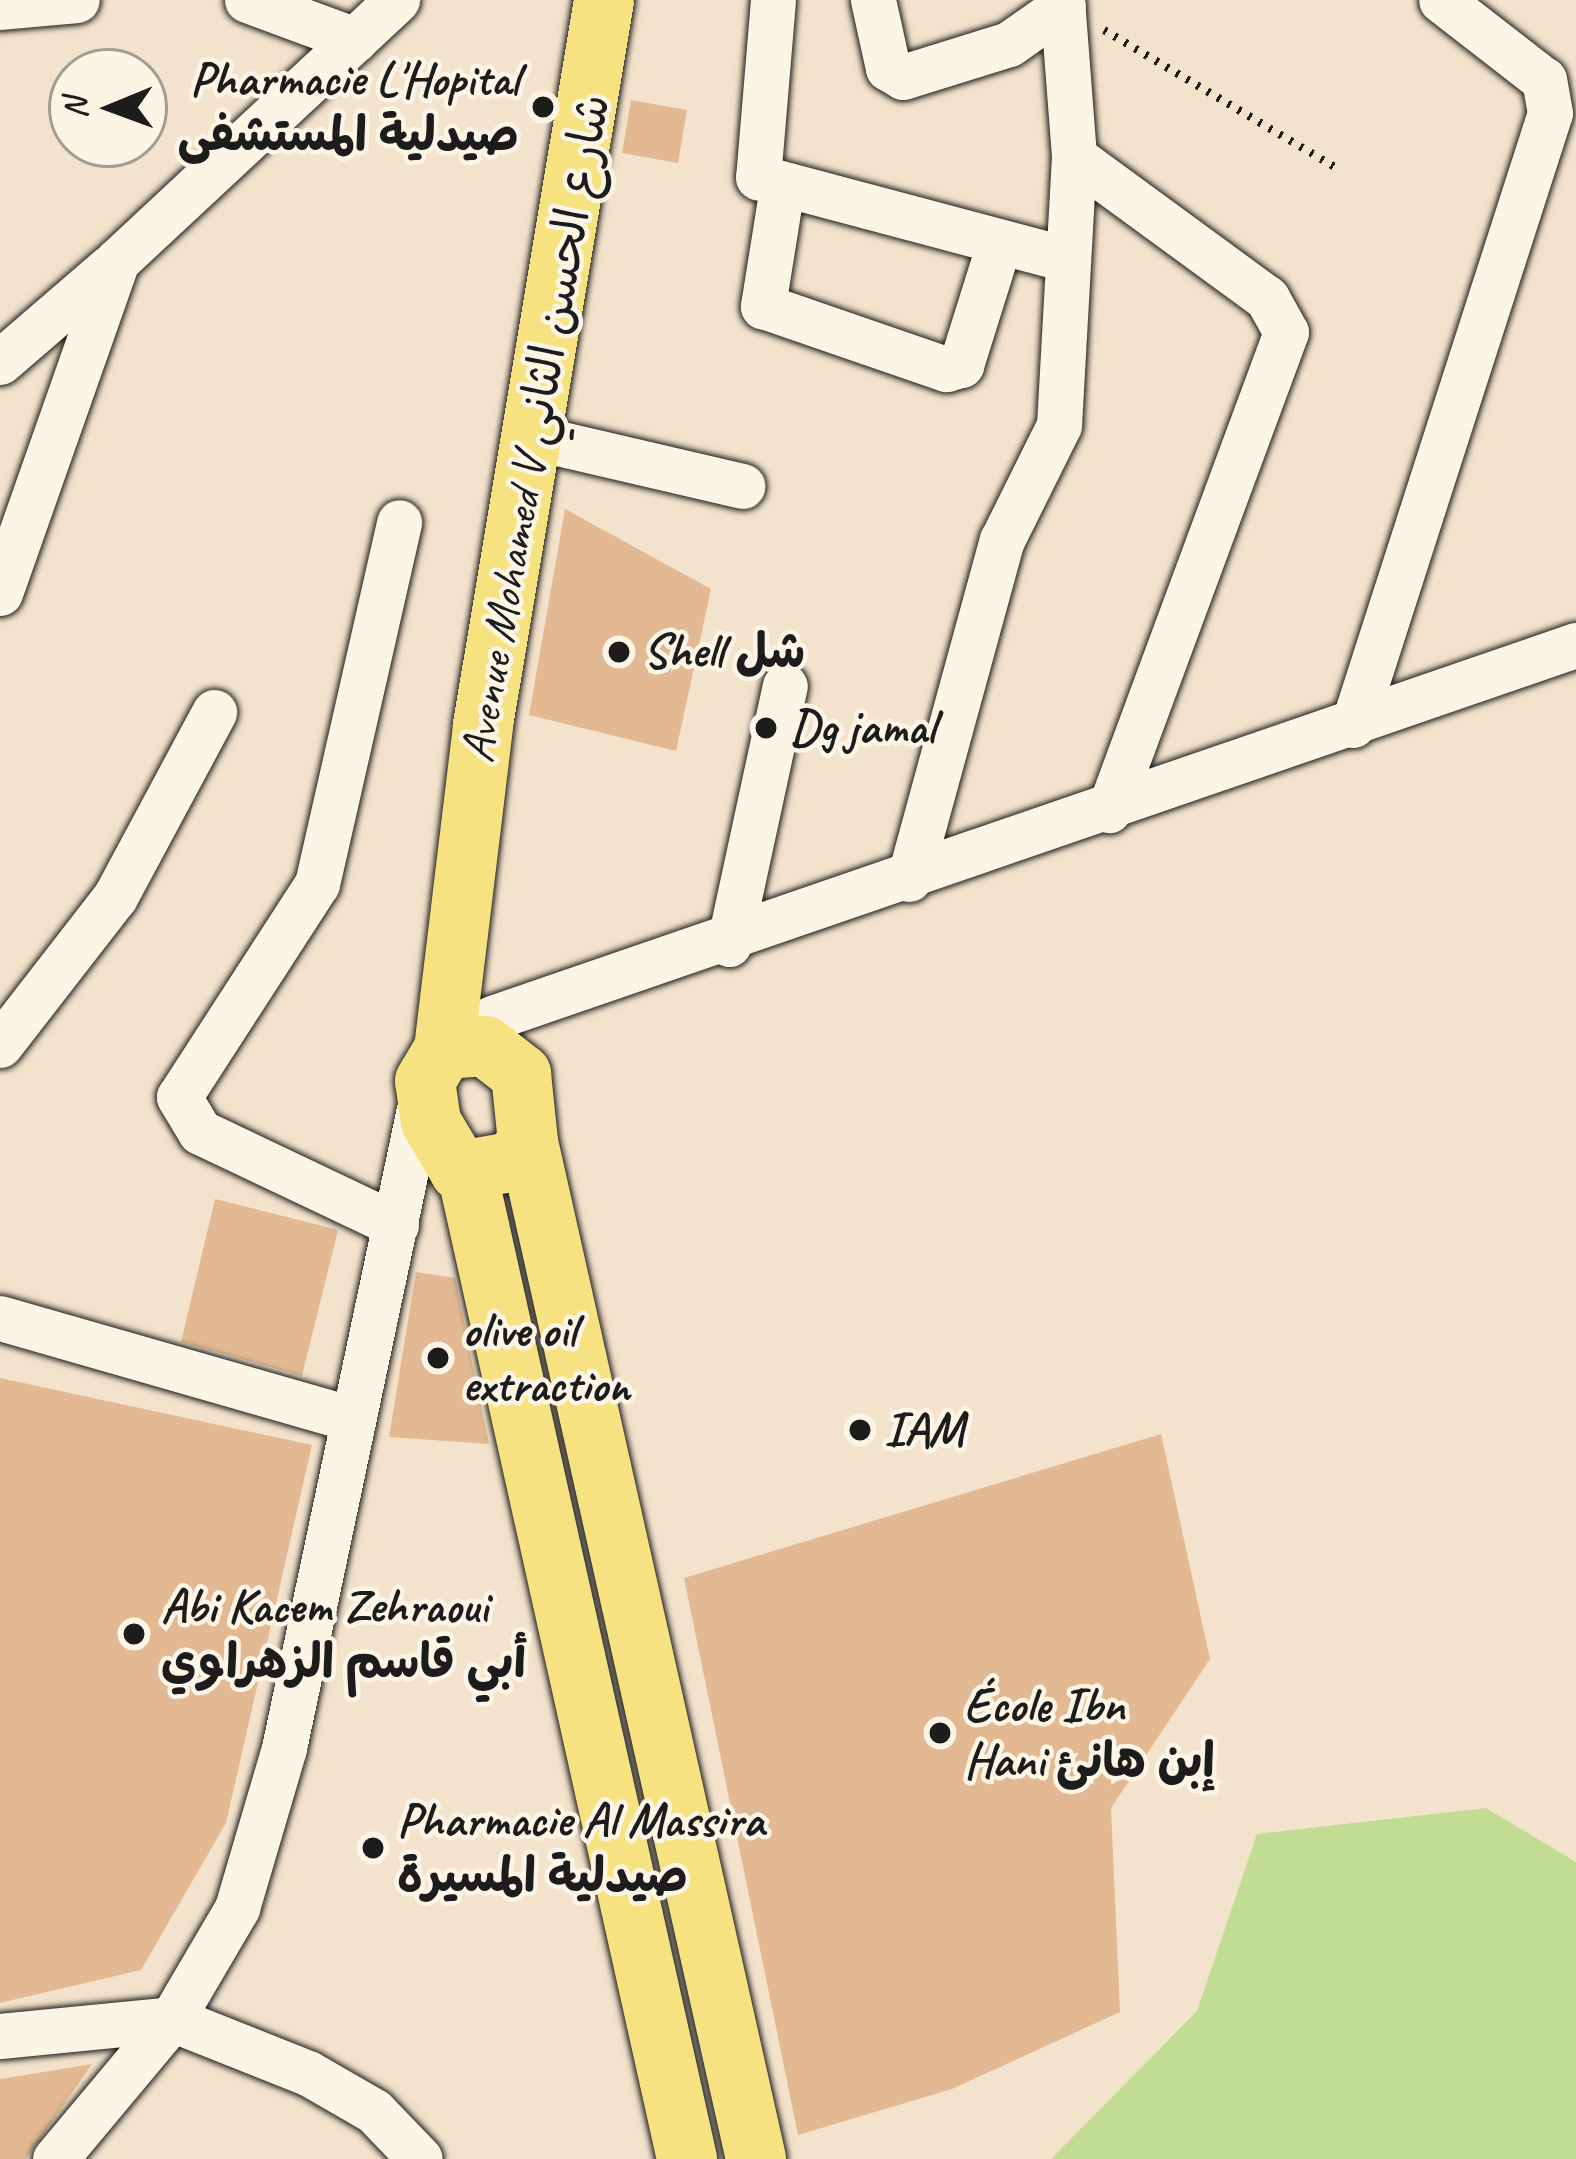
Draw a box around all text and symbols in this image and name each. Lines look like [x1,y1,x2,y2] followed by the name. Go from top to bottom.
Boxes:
[48,48,168,168] north arrow
[177,50,519,163] place label: Pharmacie L'Hopital صيدلية المستشفى
[448,88,622,768] street label: Avenue Mohamed V شارع الحسن الثاني
[530,94,556,120] marker: Pharmacie L'Hopital صيدلية المستشفى
[54,98,96,119] text: N
[643,623,805,681] place label: Shell شل
[606,639,632,665] marker: Shell شل
[790,699,937,757] place label: Dg jamal
[753,715,779,741] marker: Dg jamal
[462,1301,630,1414] place label: olive oil extraction
[425,1345,451,1371] marker: olive oil extraction
[884,1401,963,1459] place label: IAM
[847,1417,873,1443] marker: IAM
[161,1577,526,1690] place label: Abi Kacem Zehraoui أبي قاسم الزهراوي
[118,1618,150,1650] marker: Abi Kacem Zehraoui أبي قاسم الزهراوي
[964,1676,1215,1789] place label: École Ibn Hani إبن هانئ
[927,1720,953,1746] marker: École Ibn Hani إبن هانئ
[397,1791,764,1904] place label: Pharmacie Al Massira صيدلية المسيرة
[360,1835,386,1861] marker: Pharmacie Al Massira صيدلية المسيرة

